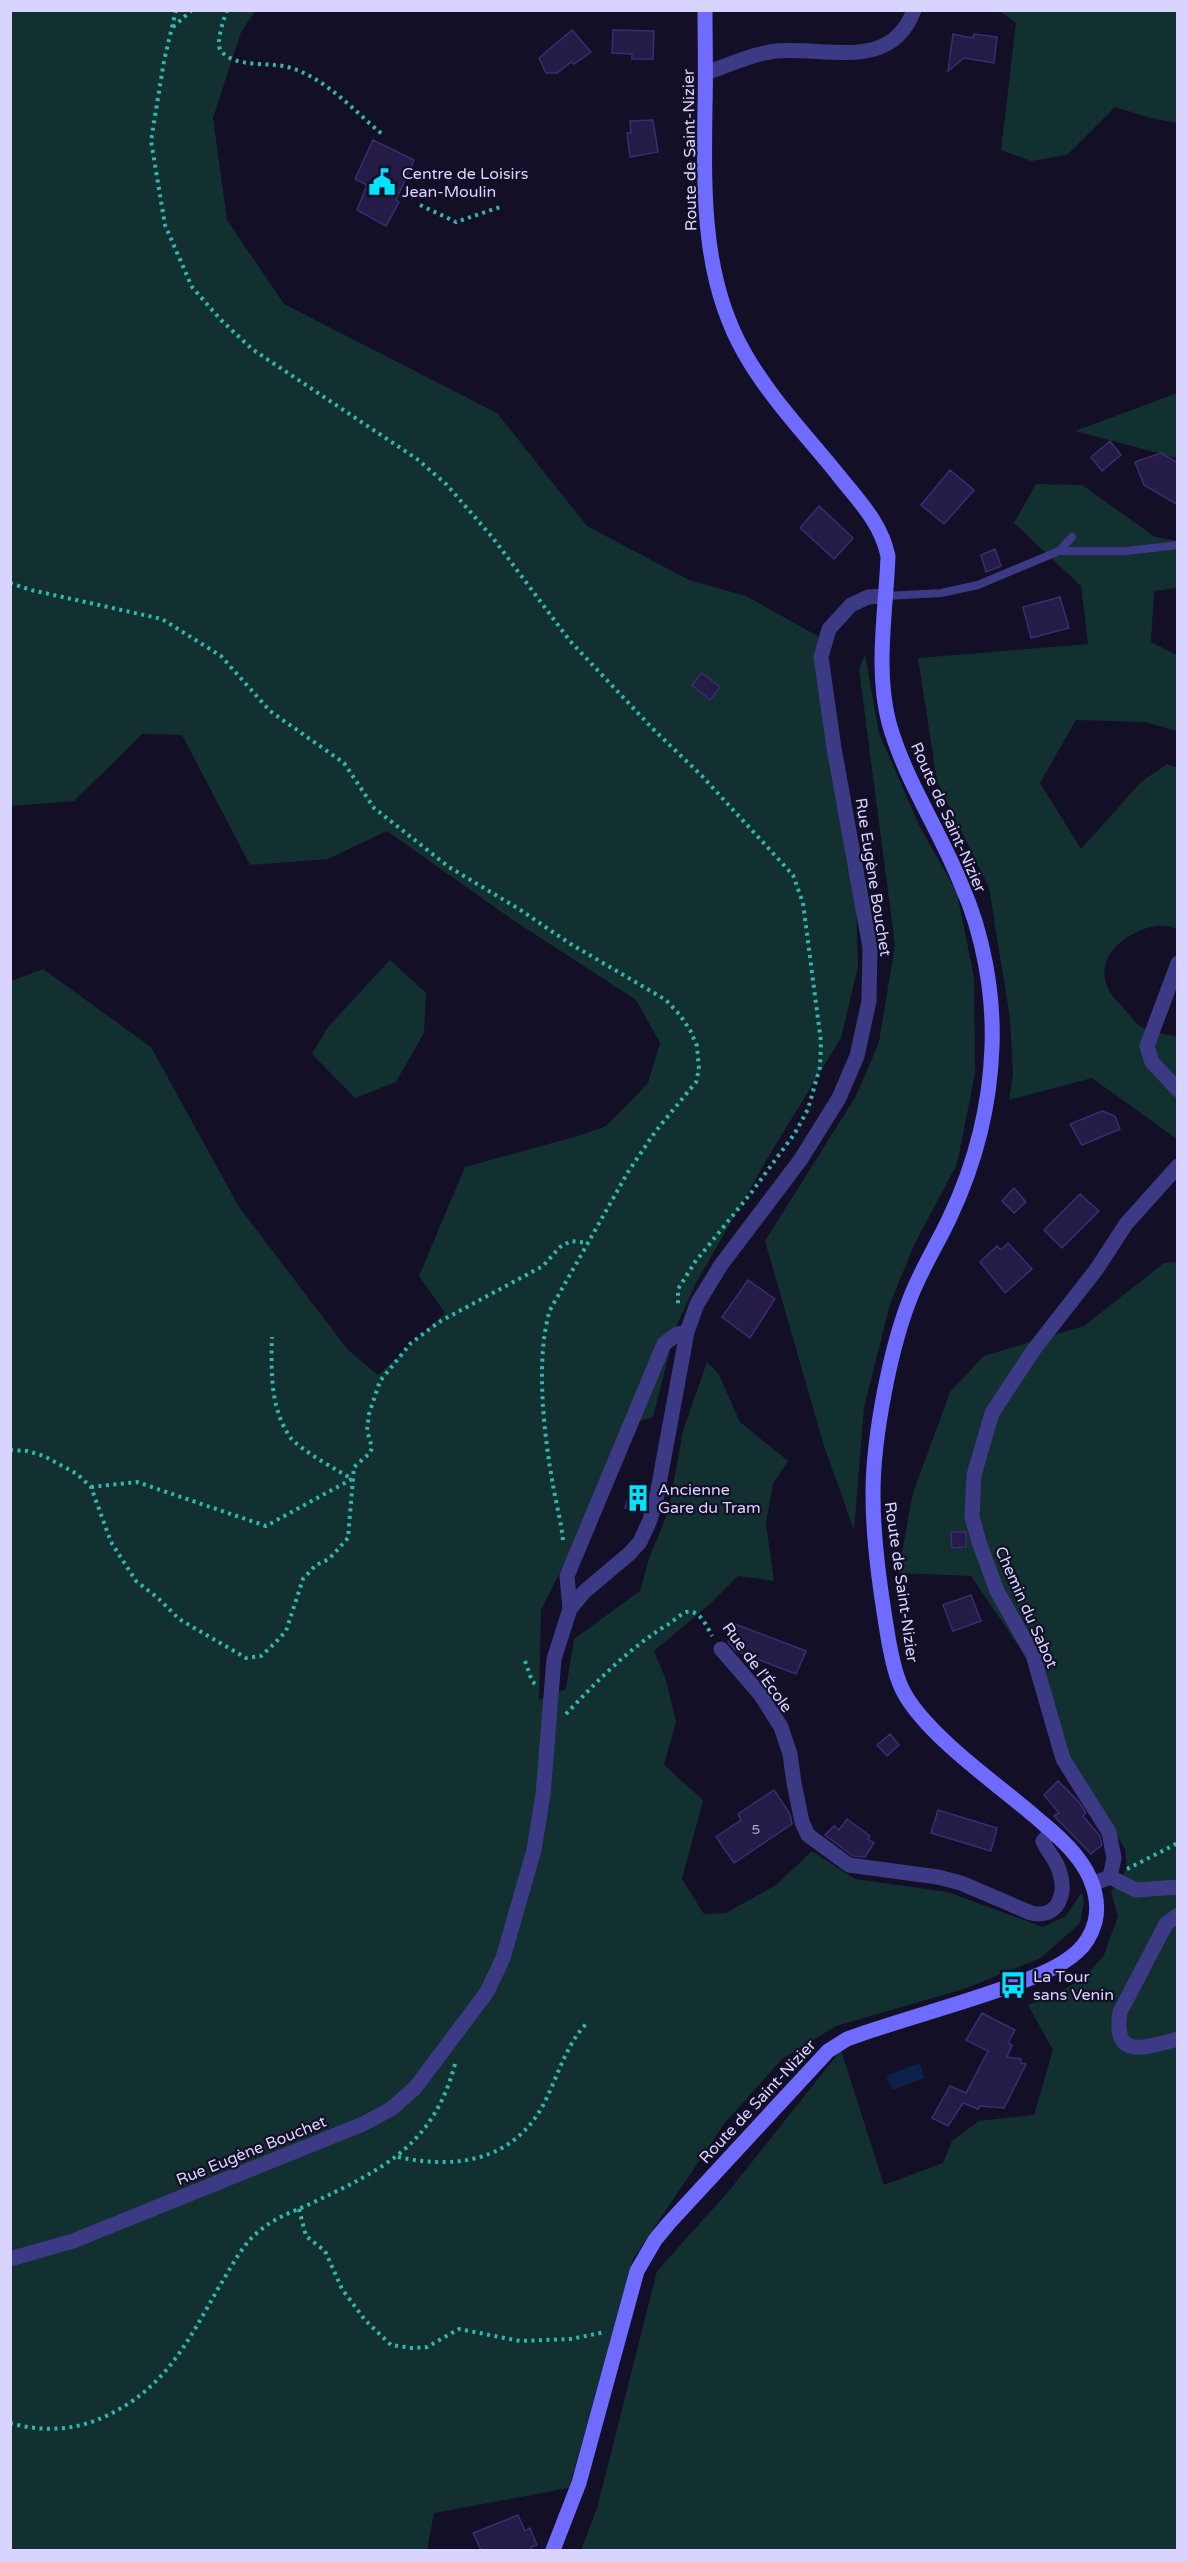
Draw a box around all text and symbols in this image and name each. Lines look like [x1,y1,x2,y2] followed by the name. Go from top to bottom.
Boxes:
[679,68,701,231] street label: Route de Saint-Nizier
[402,164,528,202] place label: Centre de Loisirs Jean-Moulin
[367,167,397,197] public building icon: Centre de Loisirs Jean-Moulin
[906,739,991,896] street label: Route de Saint-Nizier
[851,797,895,958] street label: Rue Eugène Bouchet
[658,1480,761,1518] place label: Ancienne Gare du Tram
[623,1483,653,1513] building icon: Ancienne Gare du Tram
[880,1500,922,1665] street label: Route de Saint-Nizier
[990,1543,1062,1671] street label: Chemin du Sabot
[718,1619,797,1717] street label: Rue de l'École
[752,1821,760,1838] house number: 5
[1033,1967,1114,2005] place label: La Tour sans Venin
[998,1970,1028,2000] bus stop icon: La Tour sans Venin
[695,2035,821,2168] street label: Route de Saint-Nizier
[173,2112,329,2190] street label: Rue Eugène Bouchet

